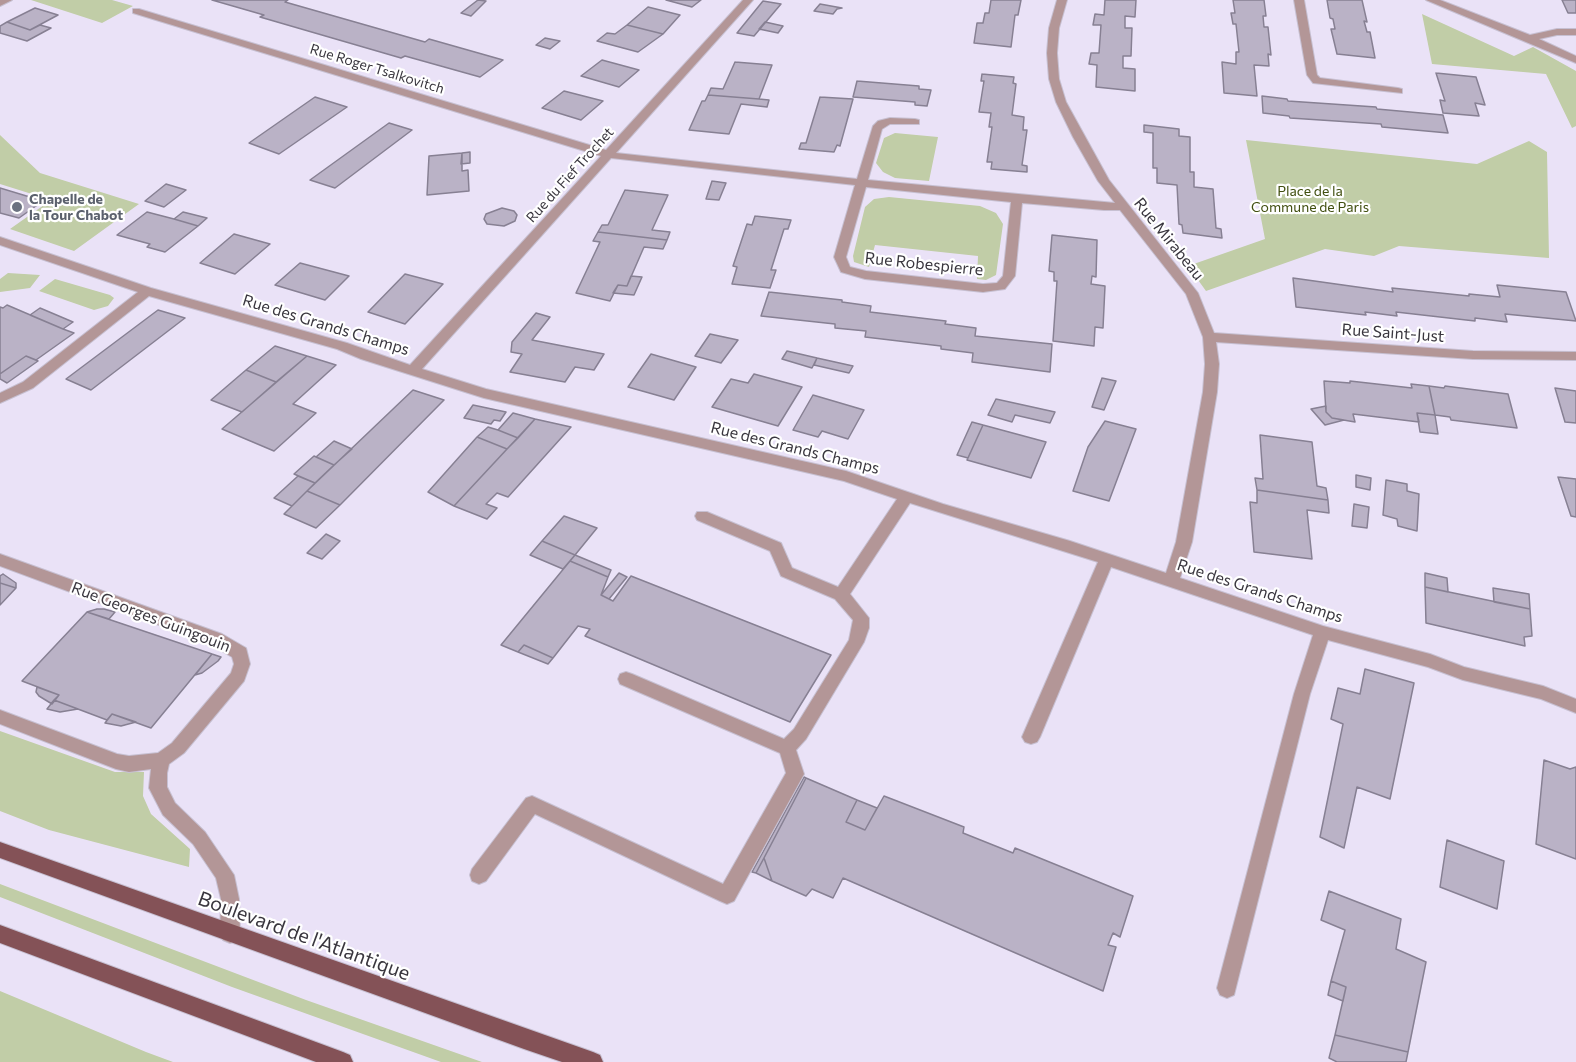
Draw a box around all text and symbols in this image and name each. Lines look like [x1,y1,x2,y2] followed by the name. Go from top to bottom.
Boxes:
[308,41,446,97] street label: Rue Roger Tsalkovitch
[523,124,617,226] street label: Rue du Fief Trochet
[1251,183,1369,216] park label: Place de la Commune de Paris
[29,191,123,224] place label: Chapelle de la Tour Chabot
[1130,194,1208,284] street label: Rue Mirabeau
[10,200,24,214] marker: Chapelle de la Tour Chabot
[864,248,984,280] street label: Rue Robespierre
[240,290,412,360] street label: Rue des Grands Champs
[1341,320,1445,346] street label: Rue Saint-Just
[709,418,881,478] street label: Rue des Grands Champs
[1175,555,1345,627] street label: Rue des Grands Champs
[69,578,233,656] street label: Rue Georges Guingouin
[195,886,413,986] street label: Boulevard de l'Atlantique

